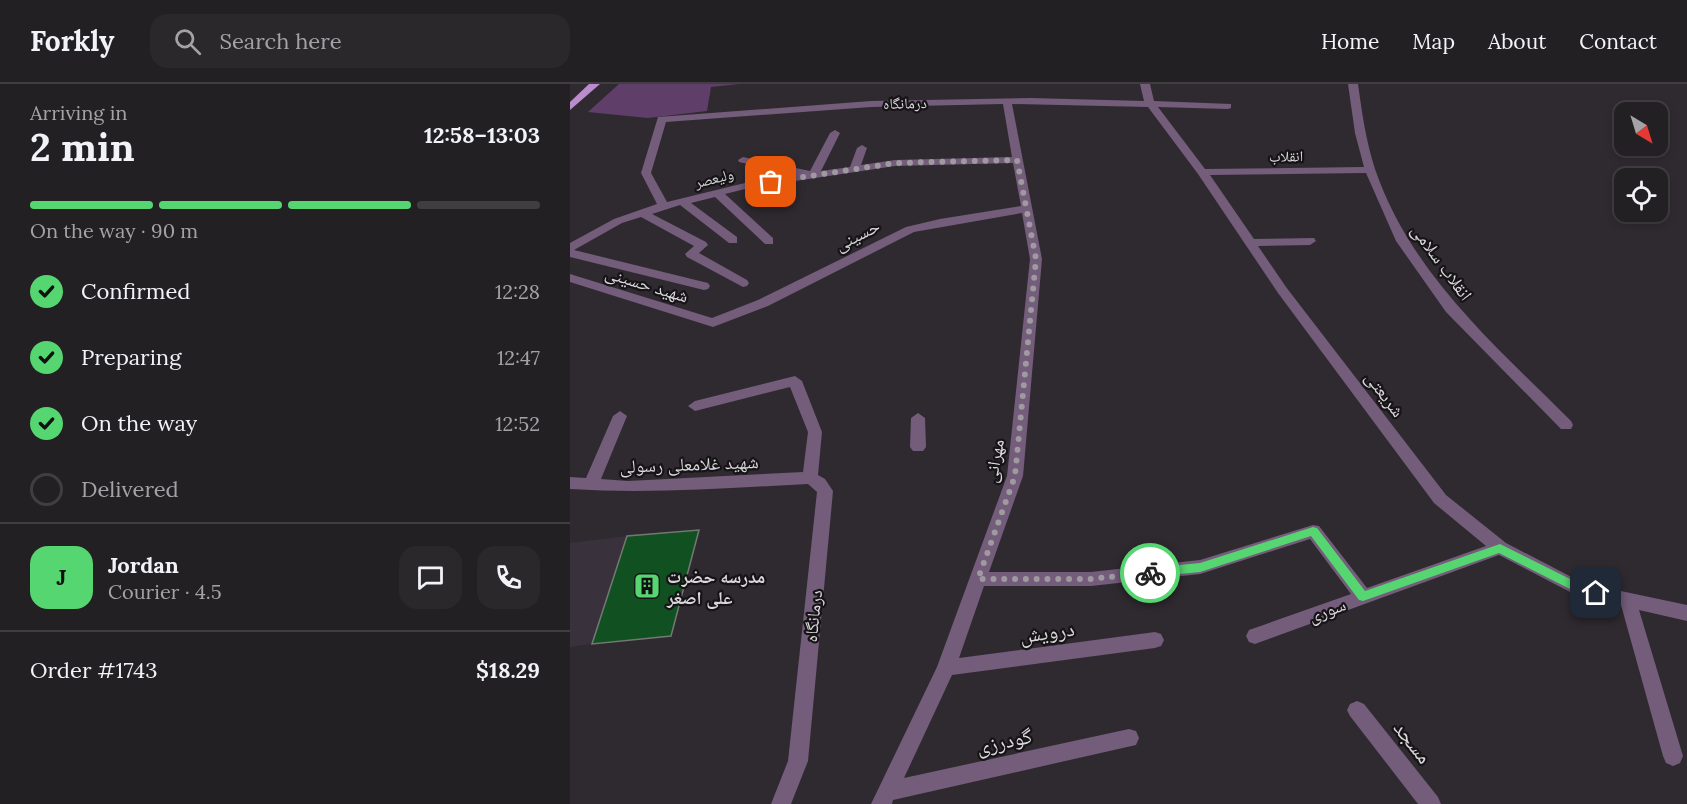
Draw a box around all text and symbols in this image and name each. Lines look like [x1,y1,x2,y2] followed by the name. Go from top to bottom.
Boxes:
[150,14,570,68] search box
[30,23,114,59] text: Forkly
[171,25,204,58] icon: search
[219,27,342,55] text: Search here
[1321,28,1379,55] text: Home
[1412,28,1455,55] text: Map
[1488,28,1546,55] text: About
[1579,28,1657,55] text: Contact
[883,93,927,113] street label: درمانگاه
[30,100,127,125] text: Arriving in
[1614,102,1668,156] north arrow
[1614,102,1668,222] map controls
[424,121,540,149] text: 12:58–13:03
[30,122,135,172] text: 2 min
[1269,146,1303,166] street label: انقلاب
[745,156,796,207] pin
[692,164,735,192] street label: ولیعصر
[754,165,787,198] icon: bag
[1614,168,1668,222] button: locate
[831,214,883,256] street label: حسینی
[30,218,198,243] text: On the way · 90 m
[1406,219,1478,305] street label: انقلاب سلامی
[603,260,691,308] street label: شهید حسینی
[30,275,63,308] icon: check
[81,277,190,305] text: Confirmed
[495,279,540,304] text: 12:28
[30,341,63,374] icon: check
[81,343,181,371] text: Preparing
[497,345,540,370] text: 12:47
[1360,366,1410,422] street label: شریعتی
[30,407,63,440] icon: check
[81,409,197,437] text: On the way
[495,411,540,436] text: 12:52
[979,437,1009,485] street label: مهرانی
[619,450,759,478] street label: شهید غلامعلی رسولی
[81,475,179,503] text: Delivered
[1120,543,1180,603] courier
[399,546,462,609] button: chat
[477,546,540,609] button: phone
[108,551,179,579] text: Jordan
[1134,557,1167,590] icon: bike
[57,563,66,591] text: J
[666,565,765,609] place label: مدرسه حضرت علی اصغر
[1570,567,1621,618] pin
[632,571,662,601] building icon: مدرسه حضرت علی اصغر
[1579,576,1612,609] icon: home
[108,579,222,604] text: Courier · 4.5
[799,589,827,643] street label: درمانگاه
[1305,593,1349,627] street label: سوری
[1018,615,1076,649] street label: درویش
[30,656,158,684] text: Order #1743
[476,656,540,684] text: $18.29
[1388,715,1438,769] street label: مسجد
[974,722,1035,760] street label: گودرزی

